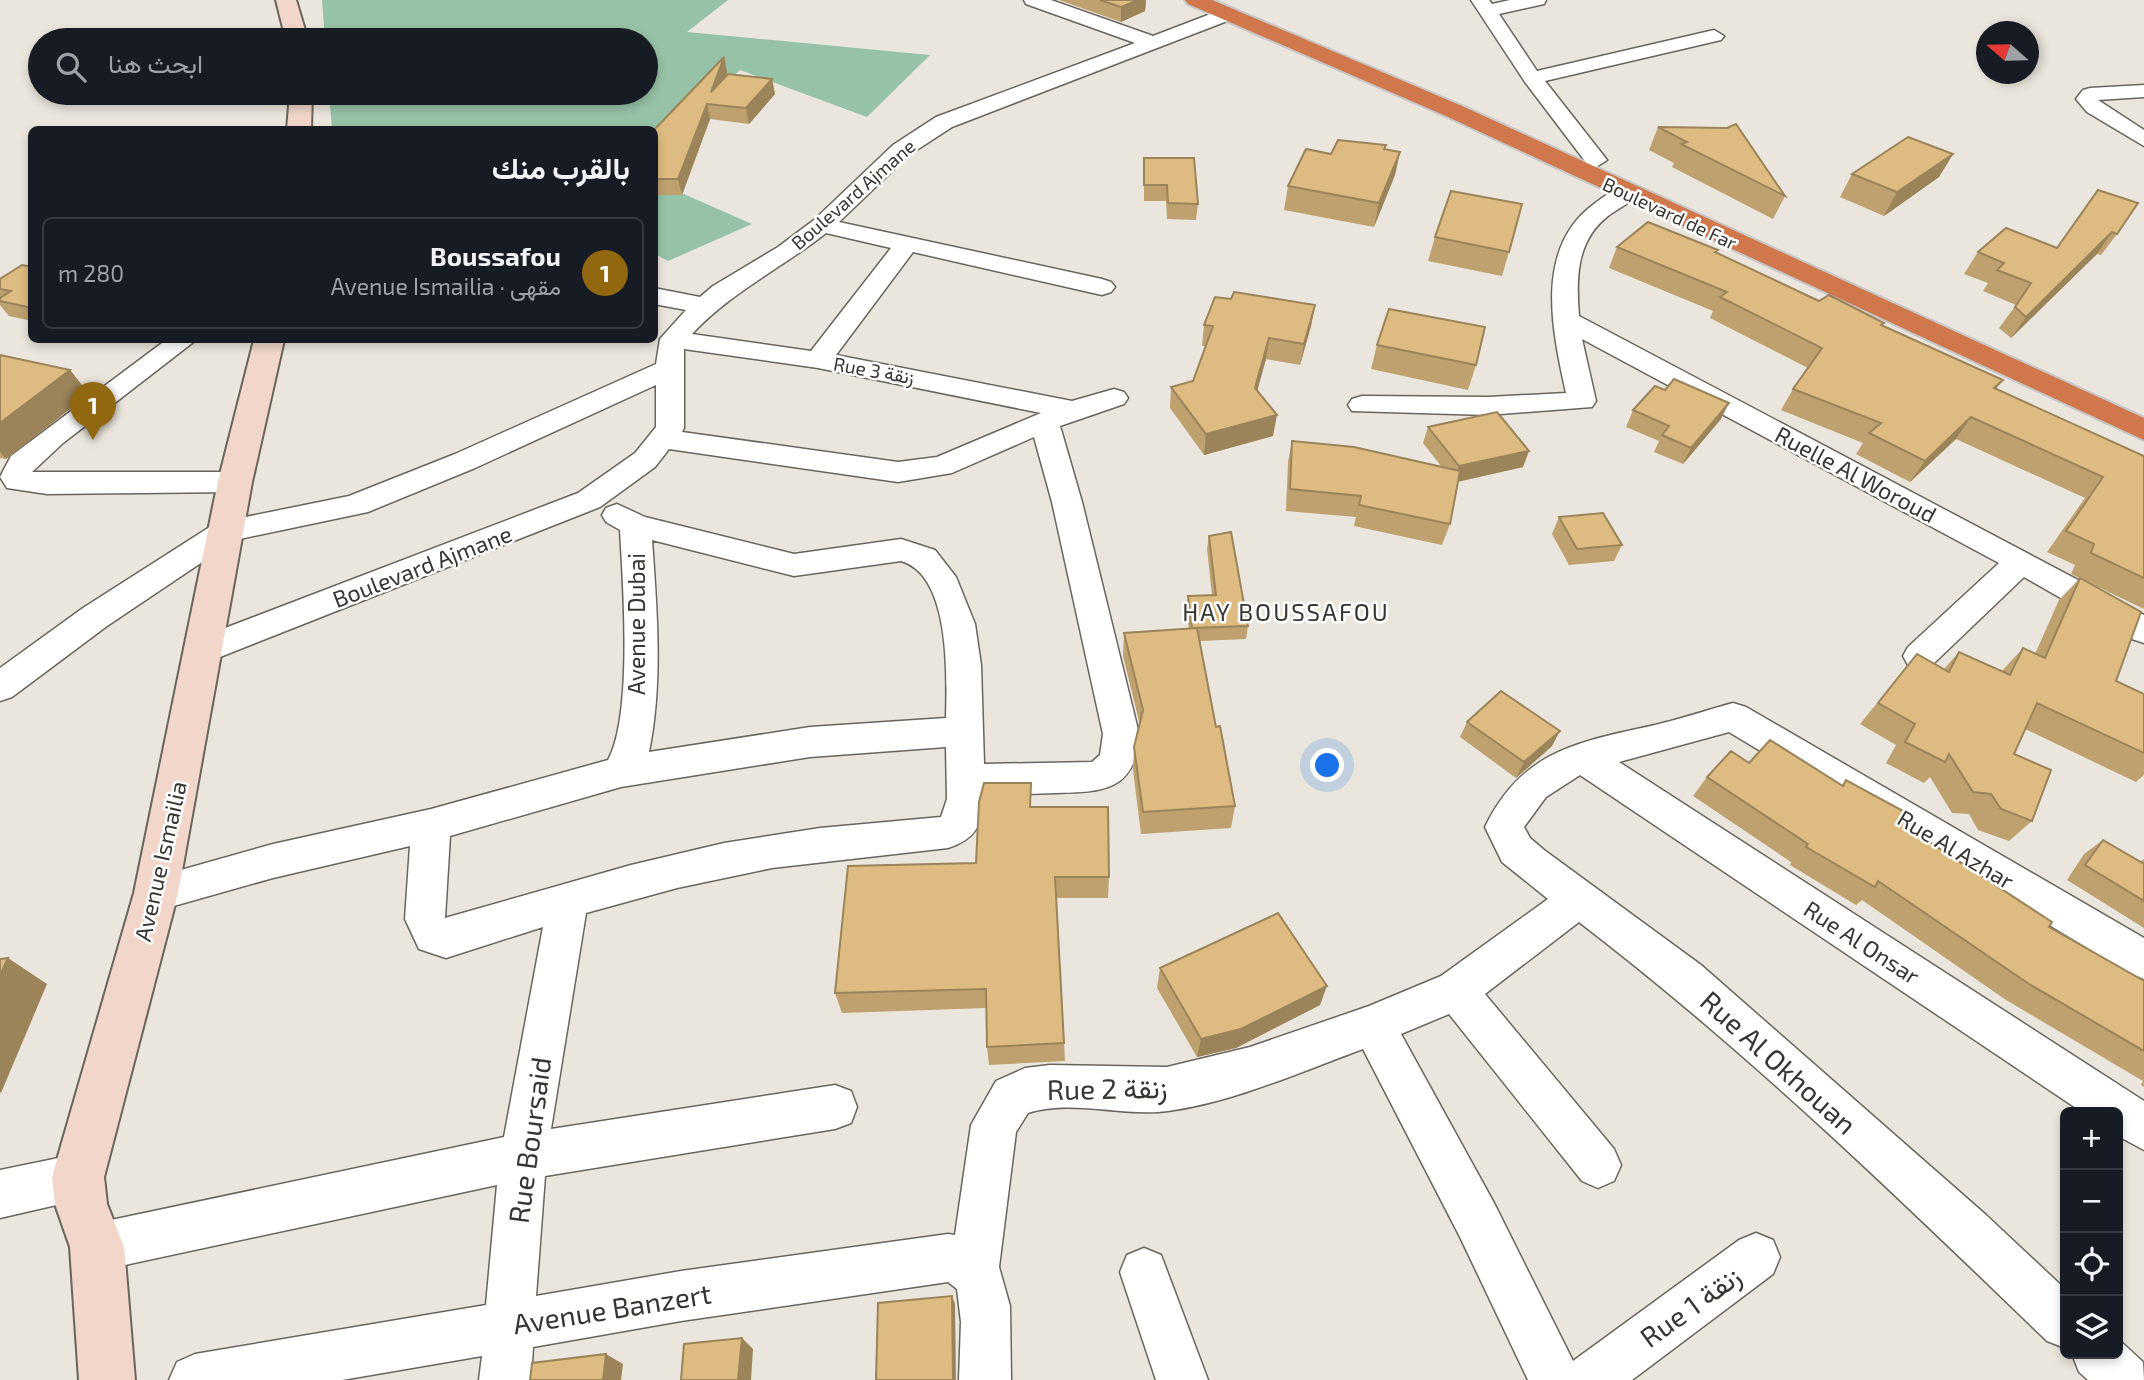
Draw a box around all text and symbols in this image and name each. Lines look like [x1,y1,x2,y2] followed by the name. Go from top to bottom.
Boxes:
[1976,21,2039,84] north arrow
[28,28,658,105] search box
[108,47,203,78] text: ابحث هنا
[52,48,90,86] icon: search
[786,134,920,254] street label: Boulevard Ajmane
[492,149,630,185] text: بالقرب منك
[1599,172,1741,254] street label: Boulevard de Far
[430,240,561,271] text: Boussafou
[58,259,124,287] text: 280 m
[600,259,610,287] text: 1
[331,272,561,300] text: مقهى · Avenue Ismailia
[832,352,916,389] street label: Rue 3 زنقة
[70,382,116,440] pin: 1
[1771,420,1941,528] street label: Ruelle Al Woroud
[329,519,515,613] street label: Boulevard Ajmane
[622,553,650,695] street label: Avenue Dubai
[1182,597,1390,626] district label: HAY BOUSSAFOU
[1310,748,1344,782] your location
[128,778,192,944] street label: Avenue Ismailia
[1893,803,2019,895] street label: Rue Al Azhar
[1799,894,1925,990] street label: Rue Al Onsar
[1694,983,1864,1141] street label: Rue Al Okhouan
[501,1055,557,1225] street label: Rue Boursaid
[1046,1070,1168,1108] street label: Rue 2 زنقة
[2060,1107,2123,1359] map controls
[2060,1107,2123,1170] button: +
[2060,1170,2123,1233] button: −
[2060,1233,2123,1296] button: locate
[1633,1258,1748,1355] street label: Rue 1 زنقة
[510,1276,714,1340] street label: Avenue Banzert
[2060,1296,2123,1359] button: layers

